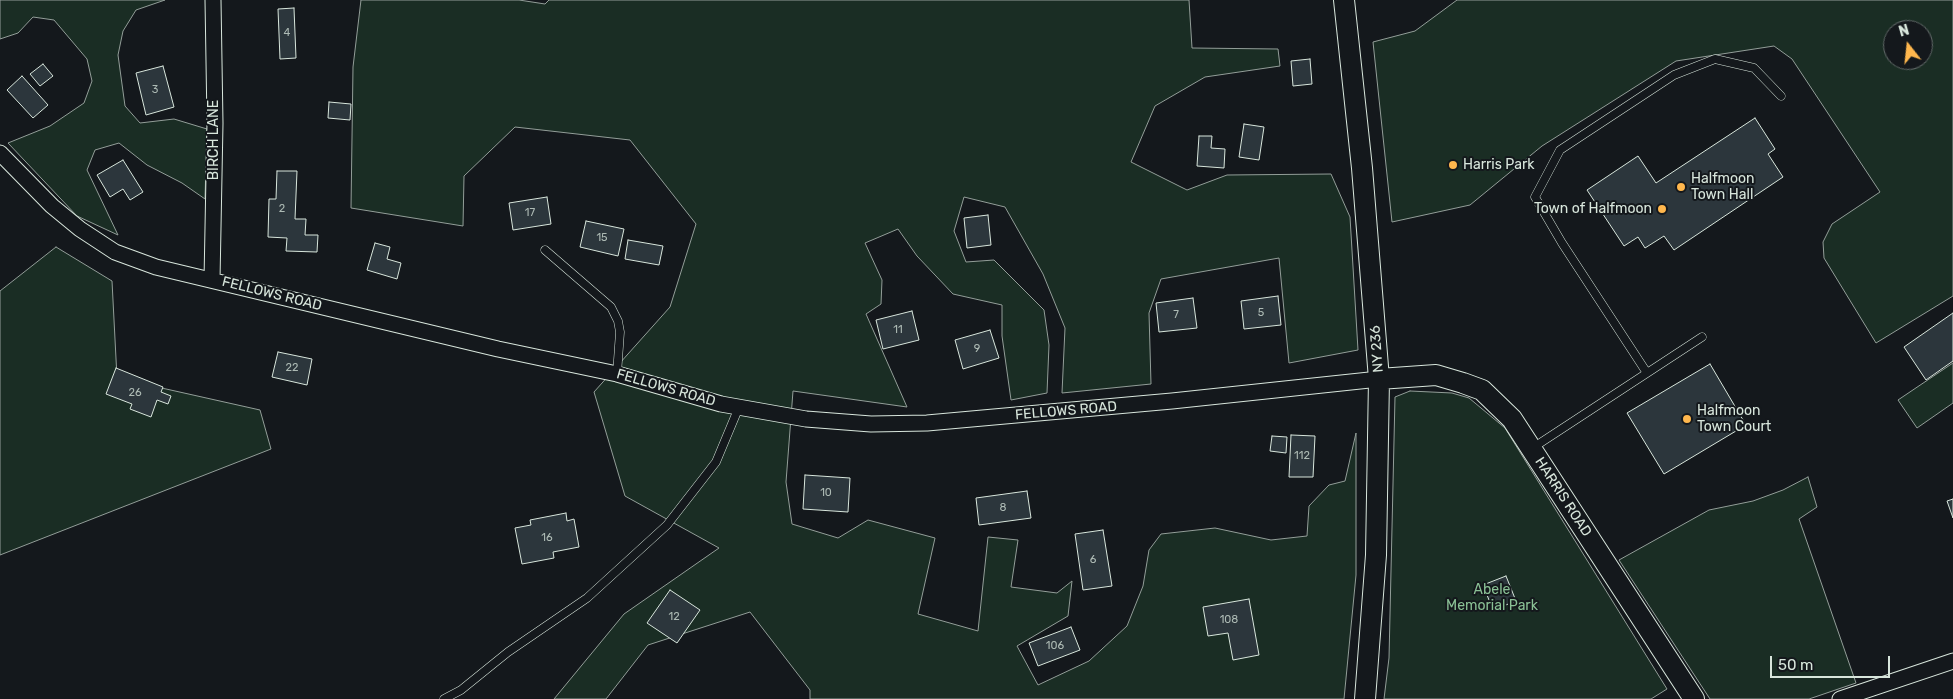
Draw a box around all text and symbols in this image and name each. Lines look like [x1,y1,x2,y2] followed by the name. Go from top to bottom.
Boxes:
[1883,20,1933,70] north arrow
[1897,22,1911,41] text: N
[284,26,290,40] house number: 4
[152,83,158,97] house number: 3
[206,100,222,180] street label: BIRCH LANE
[1463,157,1534,173] place label: Harris Park
[1447,159,1459,171] marker: Harris Park
[1691,171,1755,203] place label: Halfmoon Town Hall
[1675,181,1687,193] marker: Halfmoon Town Hall
[1534,201,1652,217] place label: Town of Halfmoon
[279,202,285,216] house number: 2
[1656,203,1668,215] marker: Town of Halfmoon
[525,206,535,220] house number: 17
[596,231,608,245] house number: 15
[220,273,324,315] street label: FELLOWS ROAD
[1258,306,1264,320] house number: 5
[1173,308,1179,322] house number: 7
[893,323,903,337] house number: 11
[1367,325,1387,373] street label: NY 236
[974,342,980,356] house number: 9
[286,361,298,375] house number: 22
[614,366,718,410] street label: FELLOWS ROAD
[128,386,142,400] house number: 26
[1014,398,1118,424] street label: FELLOWS ROAD
[1697,403,1771,436] place label: Halfmoon Town Court
[1681,413,1693,425] marker: Halfmoon Town Court
[1294,449,1310,463] house number: 112
[1531,454,1595,540] street label: HARRIS ROAD
[820,486,832,500] house number: 10
[1000,501,1006,515] house number: 8
[541,531,553,545] house number: 16
[1090,553,1096,567] house number: 6
[1446,582,1538,614] park label: Abele Memorial Park
[668,610,680,624] house number: 12
[1220,613,1238,627] house number: 108
[1046,639,1064,653] house number: 106
[1773,646,1893,678] scale bar
[1778,656,1813,674] text: 50 m

